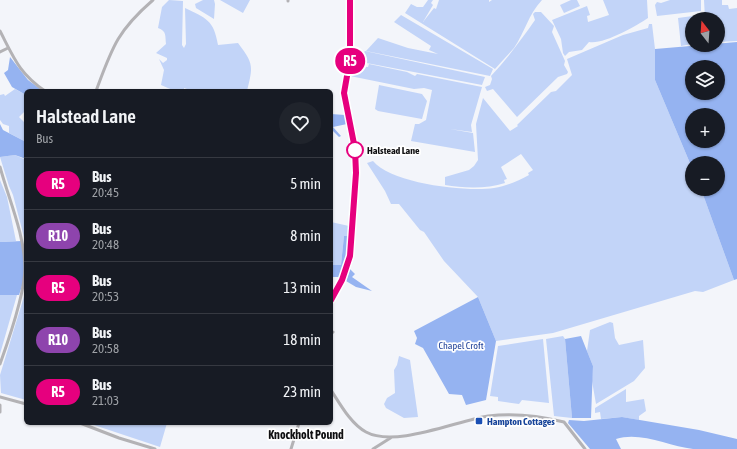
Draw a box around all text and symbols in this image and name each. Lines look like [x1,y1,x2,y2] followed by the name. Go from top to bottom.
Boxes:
[685,12,725,52] north arrow
[685,12,725,196] map controls
[332,48,368,74] line badge: R5
[343,53,357,69] text: R5
[685,60,725,100] button: layers
[279,102,321,144] button: heart
[36,105,136,127] text: Halstead Lane
[685,108,725,148] button: +
[36,131,53,146] text: Bus
[346,141,364,159] marker: Halstead Lane
[367,145,420,156] place label: Halstead Lane
[685,156,725,196] button: −
[92,168,112,185] text: Bus
[290,175,321,192] text: 5 min
[51,176,65,192] text: R5
[92,185,119,200] text: 20:45
[92,220,112,237] text: Bus
[290,227,321,244] text: 8 min
[48,228,68,244] text: R10
[92,237,119,252] text: 20:48
[92,272,112,289] text: Bus
[283,279,321,296] text: 13 min
[51,280,65,296] text: R5
[92,289,119,304] text: 20:53
[92,324,112,341] text: Bus
[283,331,321,348] text: 18 min
[48,332,68,348] text: R10
[438,340,484,351] park label: Chapel Croft
[92,341,119,356] text: 20:58
[92,376,112,393] text: Bus
[283,383,321,400] text: 23 min
[51,384,65,400] text: R5
[92,393,119,408] text: 21:03
[474,416,484,426] marker: Hampton Cottages
[487,416,555,427] place label: Hampton Cottages
[268,428,344,442] district label: Knockholt Pound

